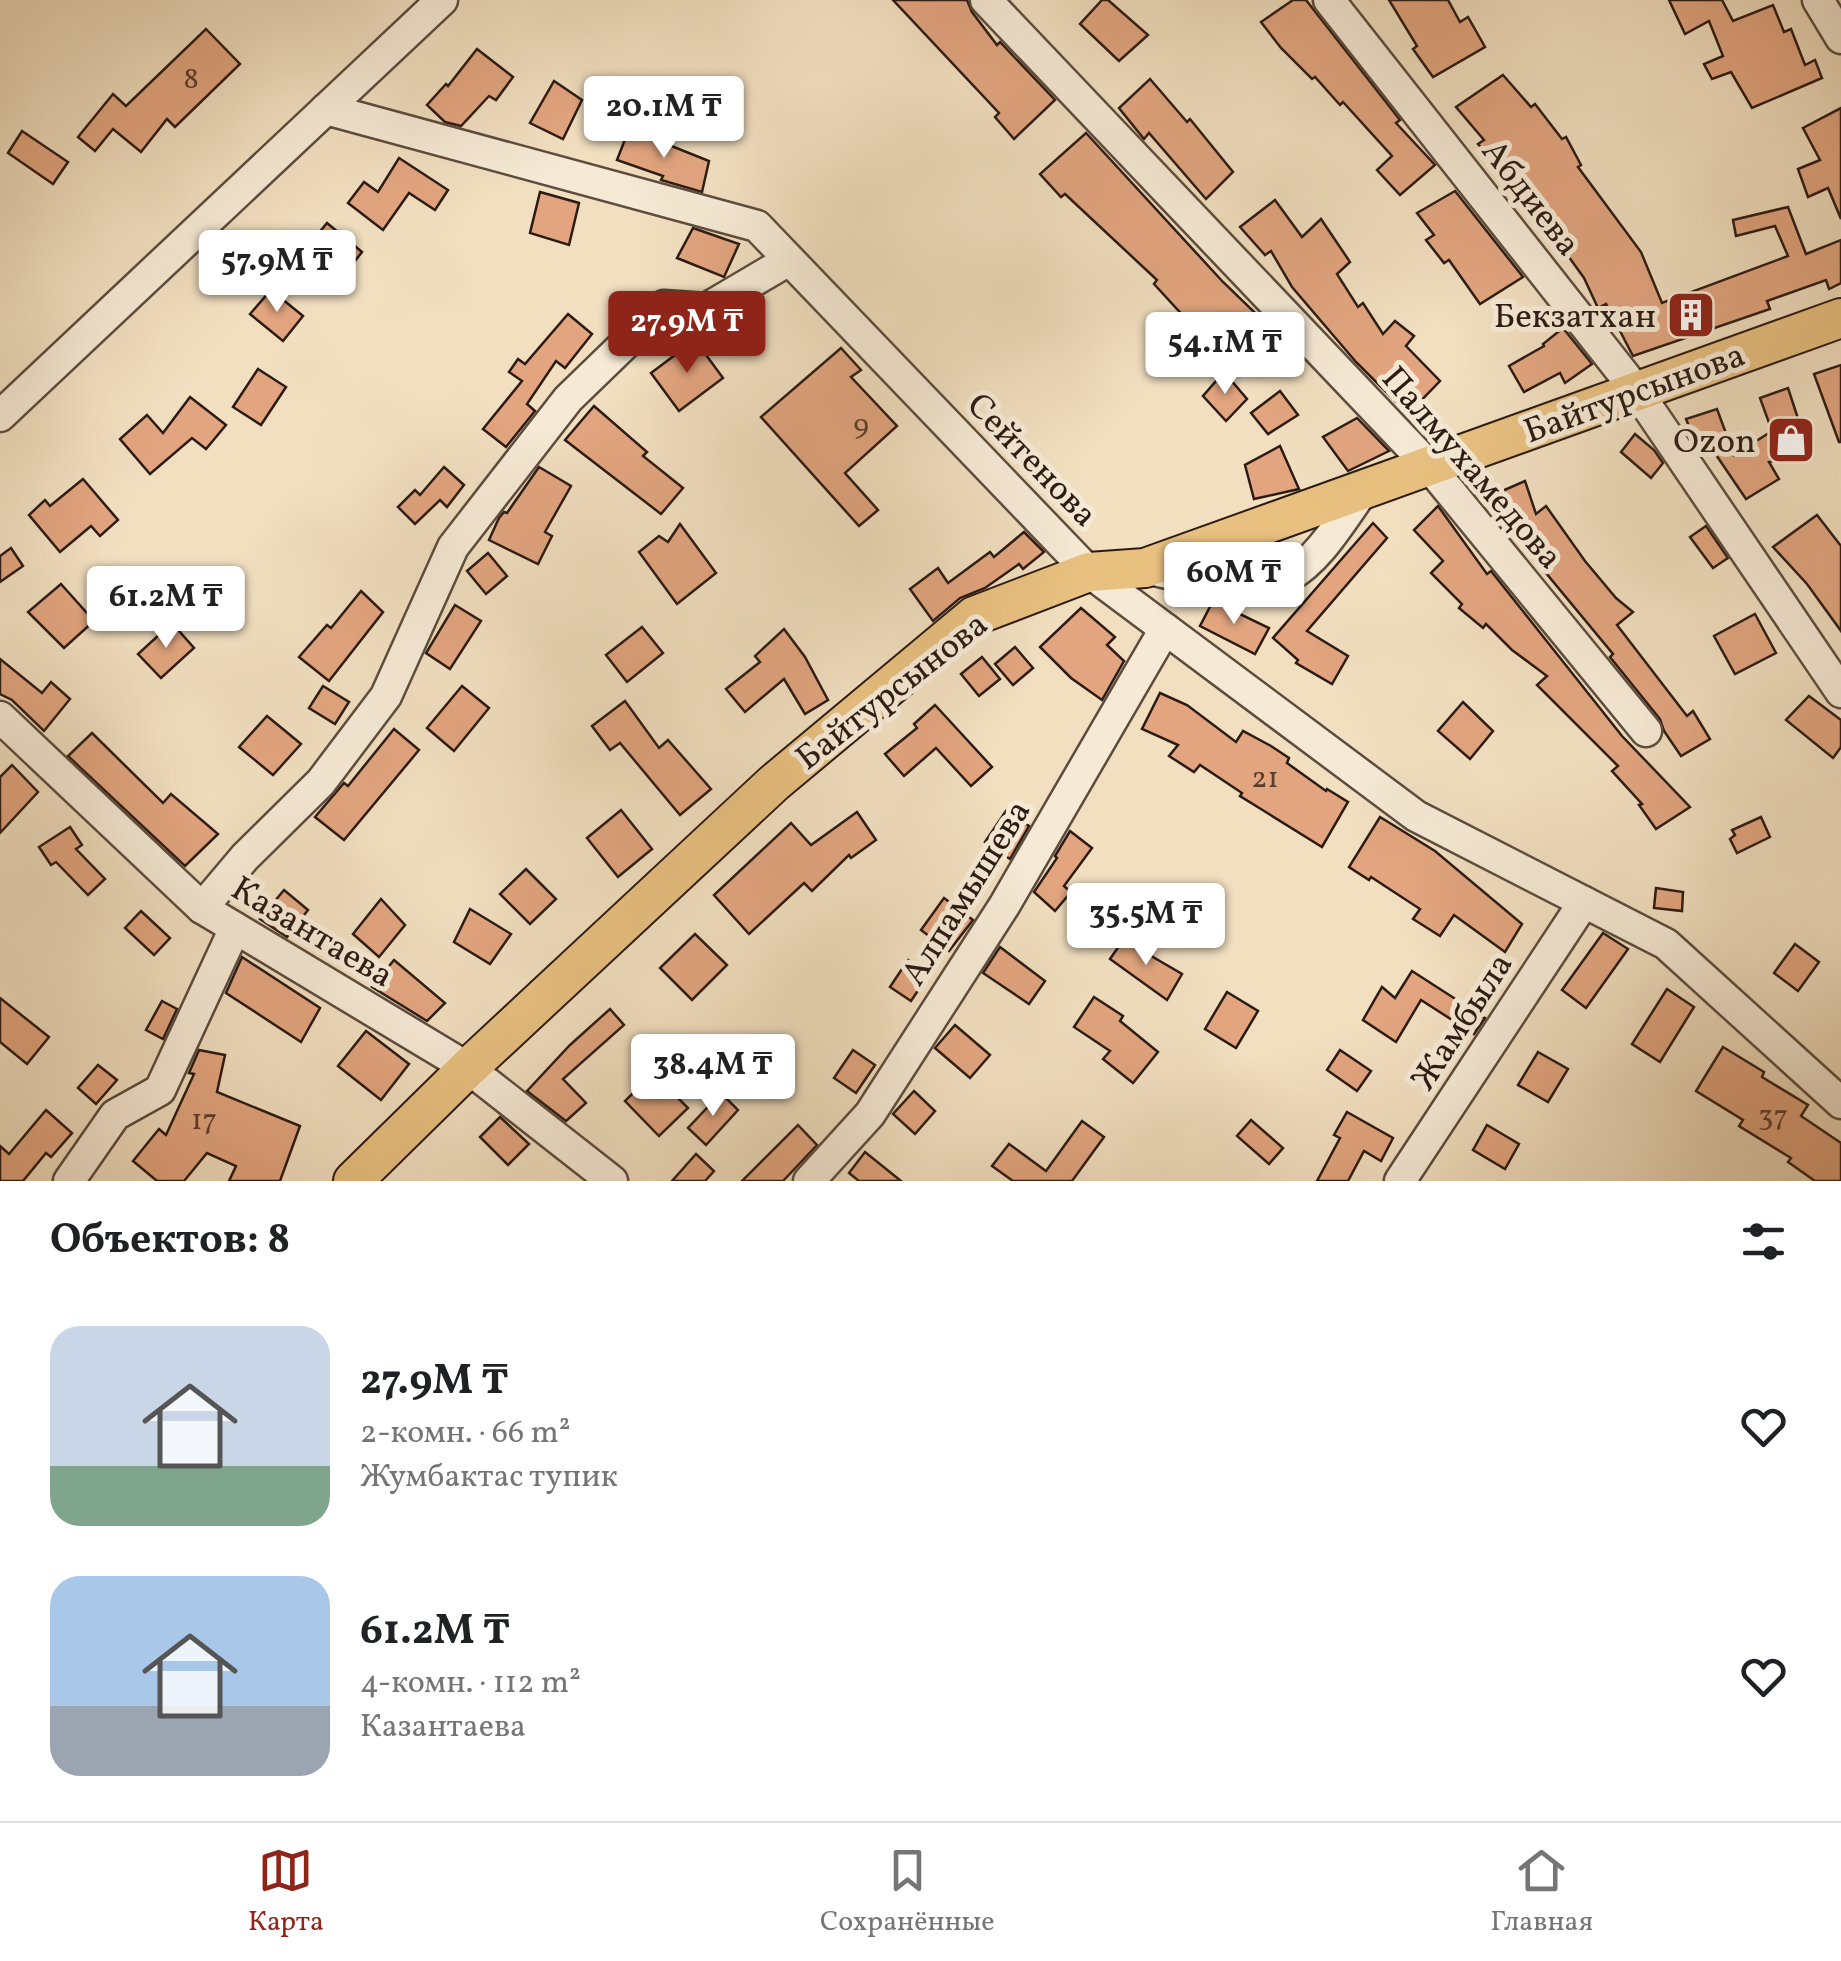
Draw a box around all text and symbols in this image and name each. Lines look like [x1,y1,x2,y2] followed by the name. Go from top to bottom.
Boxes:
[183,59,199,101] house number: 8
[572,76,756,161] pin: 20.1M ₸
[606,86,722,130] text: 20.1M ₸
[1469,130,1590,267] street label: Абдиева
[185,230,369,315] pin: 57.9M ₸
[221,240,333,284] text: 57.9M ₸
[1665,289,1717,341] building icon: Бекзатхан
[595,291,779,376] pin: 27.9M ₸
[1494,294,1656,342] place label: Бекзатхан
[630,301,744,345] text: 27.9M ₸
[1133,312,1317,397] pin: 54.1M ₸
[1167,322,1283,366] text: 54.1M ₸
[1518,333,1752,457] street label: Байтурсынова
[1369,357,1572,581] street label: Палмухамедова
[955,383,1107,539] street label: Сейтенова
[853,405,869,447] house number: 9
[1765,414,1817,466] shop icon: Ozon
[1673,419,1756,467] place label: Ozon
[1164,542,1304,627] pin: 60M ₸
[1186,552,1282,596] text: 60M ₸
[74,566,258,651] pin: 61.2M ₸
[109,576,223,620] text: 61.2M ₸
[787,602,999,783] street label: Байтурсынова
[1251,758,1279,800] house number: 21
[891,791,1044,996] street label: Алпамышева
[221,866,402,1001] street label: Казантаева
[1054,883,1238,968] pin: 35.5M ₸
[1089,893,1203,937] text: 35.5M ₸
[1401,944,1526,1101] street label: Жамбыла
[621,1034,805,1119] pin: 38.4M ₸
[653,1044,773,1088] text: 38.4M ₸
[1758,1096,1788,1138] house number: 37
[191,1100,217,1142] house number: 17
[50,1212,290,1271] text: Объектов: 8
[1736,1214,1791,1269] icon: filters
[360,1353,509,1412] text: 27.9M ₸
[130,1366,250,1486] icon: home
[1736,1399,1791,1454] icon: heart
[360,1412,571,1456] text: 2-комн. · 66 m²
[360,1456,618,1500] text: Жумбактас тупик
[360,1603,510,1662] text: 61.2M ₸
[130,1616,250,1736] icon: home
[1736,1649,1791,1704] icon: heart
[360,1662,581,1706] text: 4-комн. · 112 m²
[360,1706,526,1750] text: Казантаева
[248,1843,324,1942] tab: Карта
[820,1843,995,1942] tab: Сохранённые
[1491,1843,1593,1942] tab: Главная

